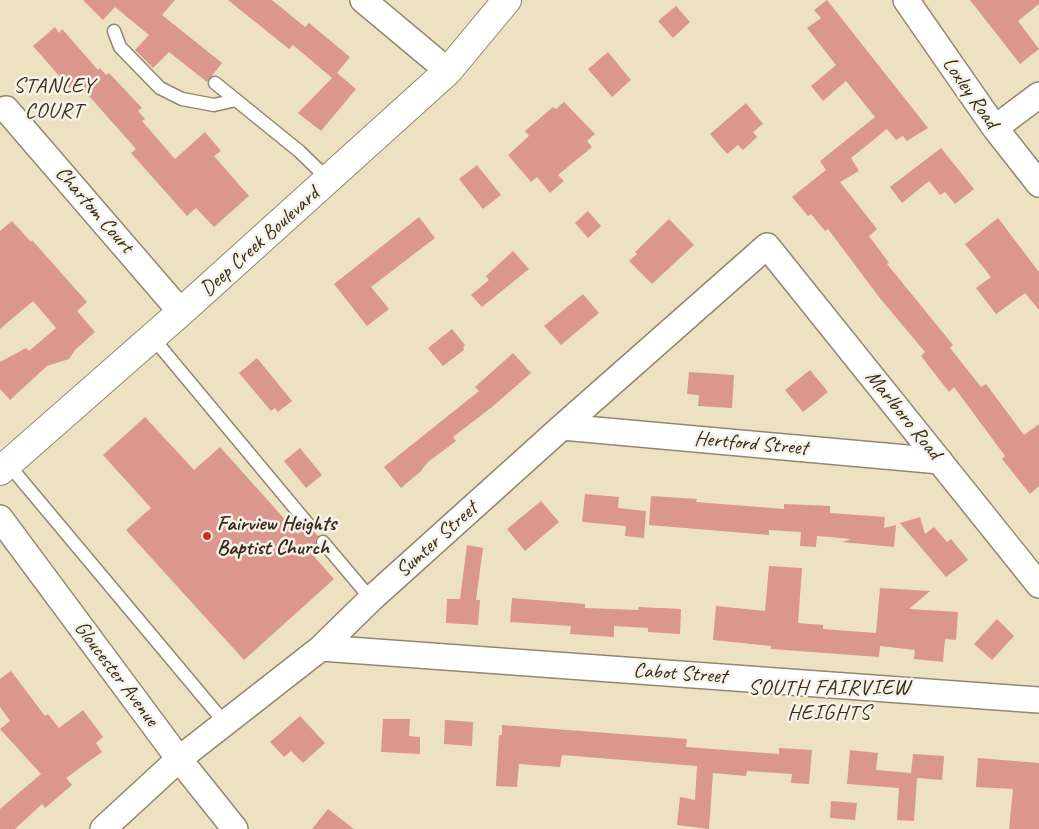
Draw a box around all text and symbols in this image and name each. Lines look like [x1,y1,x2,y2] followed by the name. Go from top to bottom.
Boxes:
[936,52,1004,134] street label: Loxley Road
[12,73,96,124] district label: STANLEY COURT
[49,161,139,259] street label: Chartom Court
[195,182,325,302] street label: Deep Creek Boulevard
[859,365,947,465] street label: Marlboro Road
[693,427,809,461] street label: Hertford Street
[391,497,483,583] street label: Sumter Street
[217,511,336,561] place label: Fairview Heights Baptist Church
[201,530,213,542] marker: Fairview Heights Baptist Church
[68,616,164,732] street label: Gloucester Avenue
[633,658,727,690] street label: Cabot Street
[747,675,911,726] district label: SOUTH FAIRVIEW HEIGHTS

